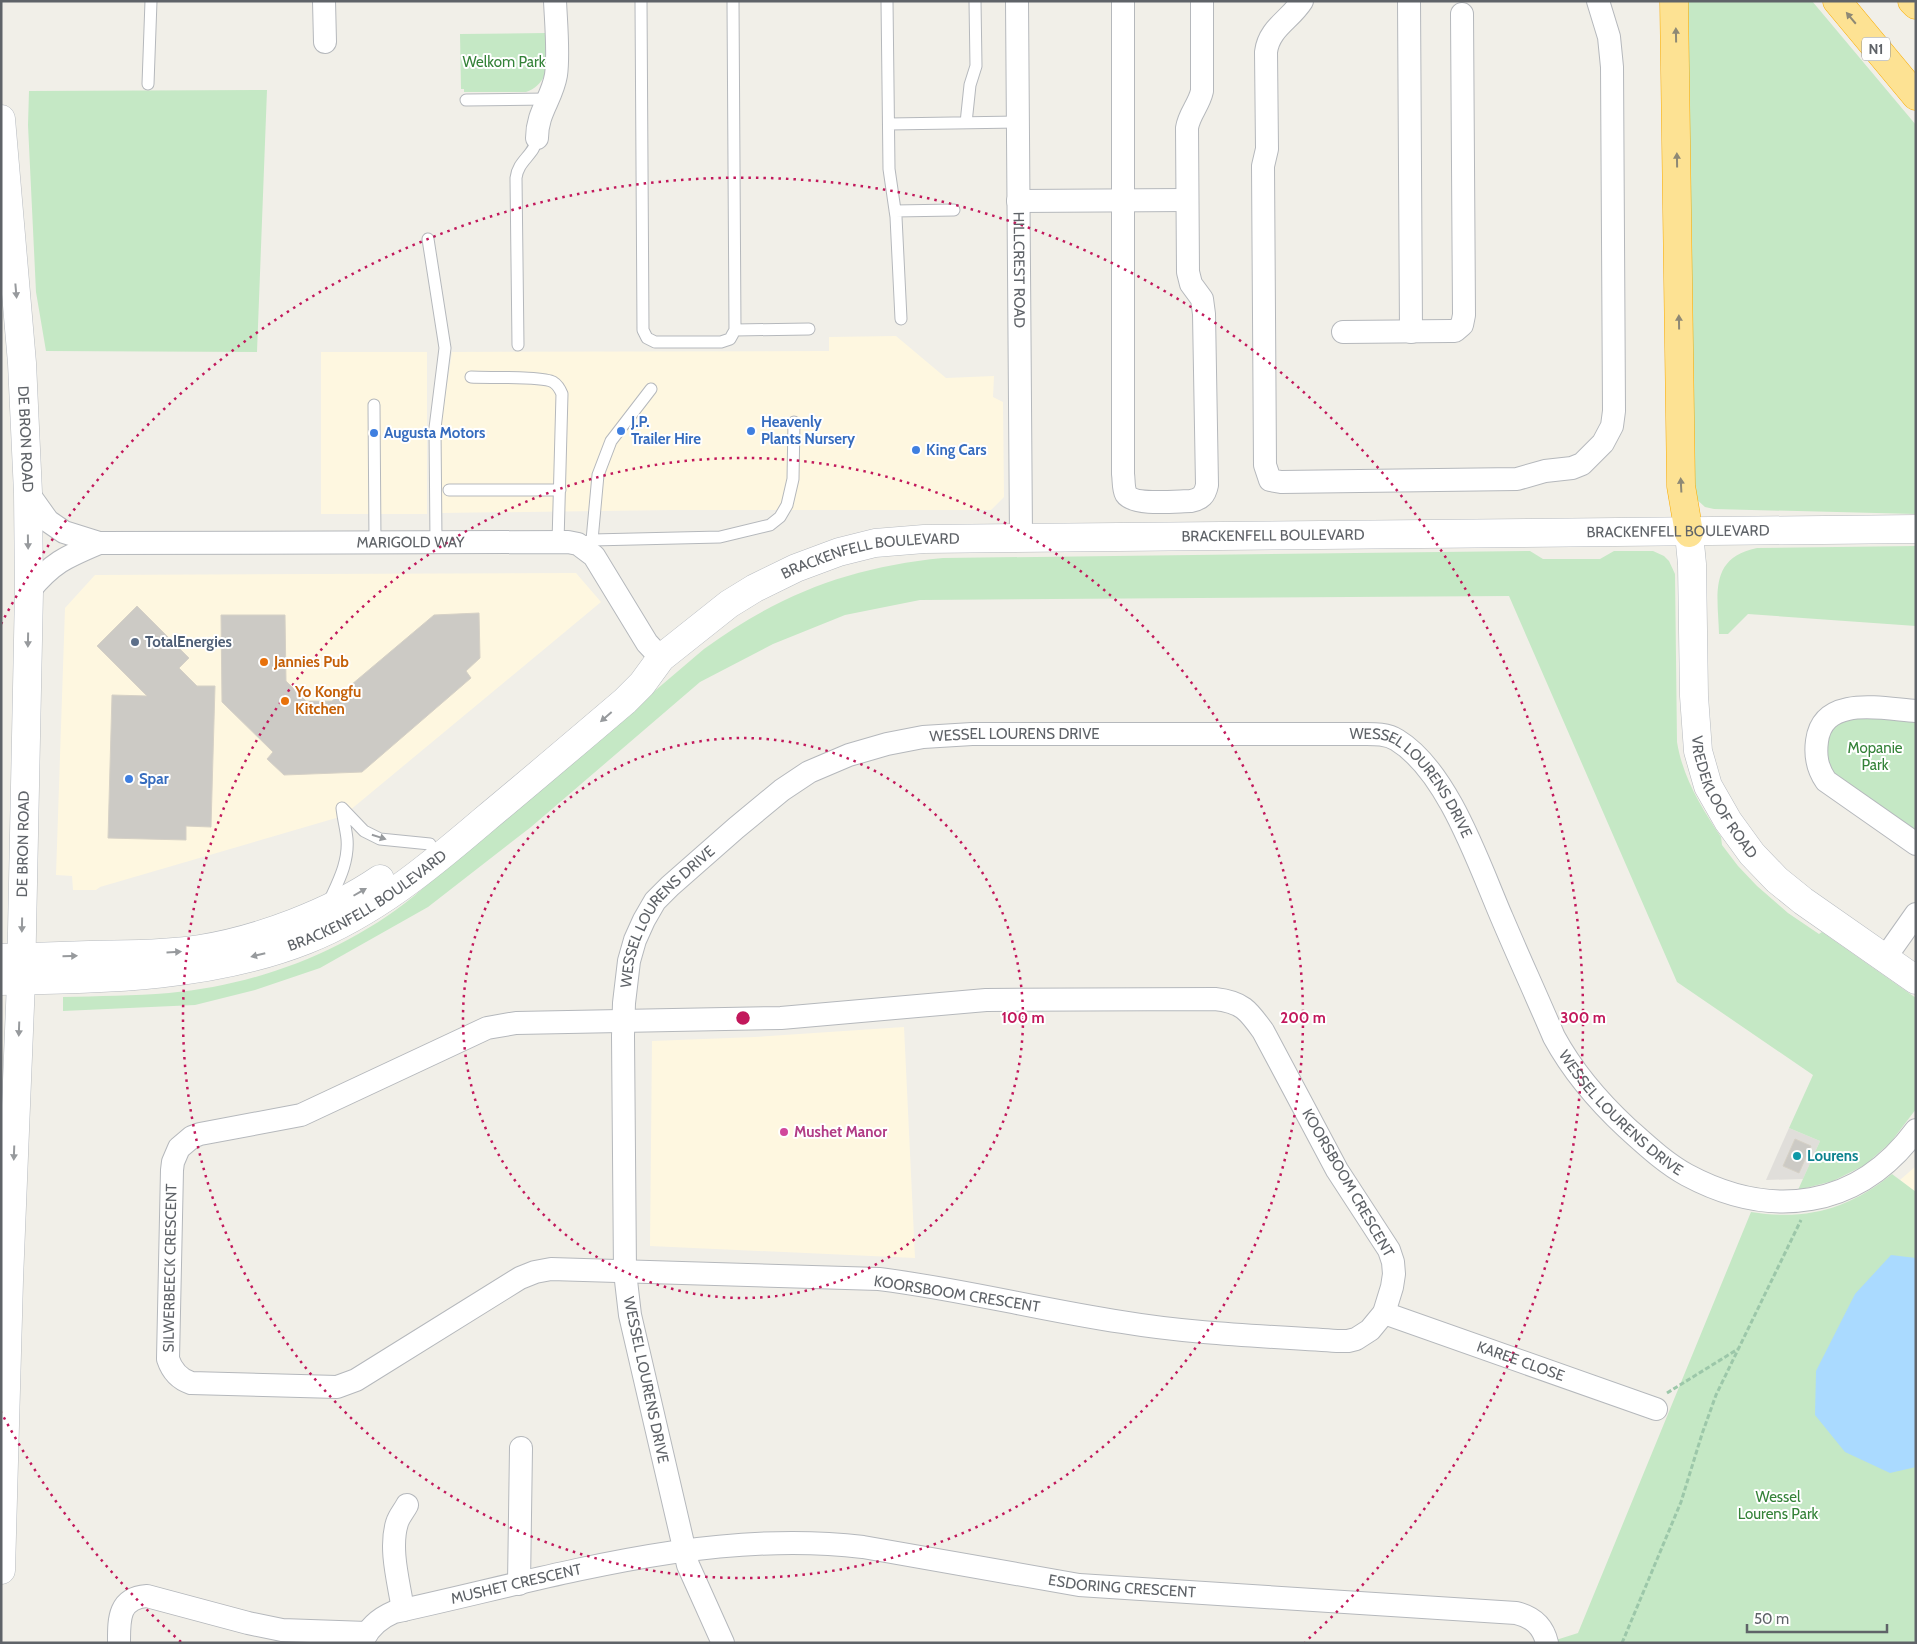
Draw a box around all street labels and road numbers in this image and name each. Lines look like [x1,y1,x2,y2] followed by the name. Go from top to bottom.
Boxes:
[1862,38,1890,61] road number: N1
[1010,212,1028,328] street label: HILLCREST ROAD
[14,385,37,493] street label: DE BRON ROAD
[1586,521,1770,541] street label: BRACKENFELL BOULEVARD
[1181,526,1365,545] street label: BRACKENFELL BOULEVARD
[778,530,960,583] street label: BRACKENFELL BOULEVARD
[356,533,465,551] street label: MARIGOLD WAY
[929,725,1100,746] street label: WESSEL LOURENS DRIVE
[1349,725,1476,841] street label: WESSEL LOURENS DRIVE
[1688,735,1761,862] street label: VREDEKLOOF ROAD
[13,790,33,897] street label: DE BRON ROAD
[617,842,718,989] street label: WESSEL LOURENS DRIVE
[285,846,450,955] street label: BRACKENFELL BOULEVARD
[1555,1047,1686,1179] street label: WESSEL LOURENS DRIVE
[1298,1106,1398,1260] street label: KOORSBOOM CRESCENT
[160,1183,180,1353] street label: SILWERBEECK CRESCENT
[873,1272,1041,1316] street label: KOORSBOOM CRESCENT
[620,1295,672,1465] street label: WESSEL LOURENS DRIVE
[1474,1337,1567,1385] street label: KAREE CLOSE
[449,1560,583,1608] street label: MUSHET CRESCENT
[1047,1571,1196,1601] street label: ESDORING CRESCENT

